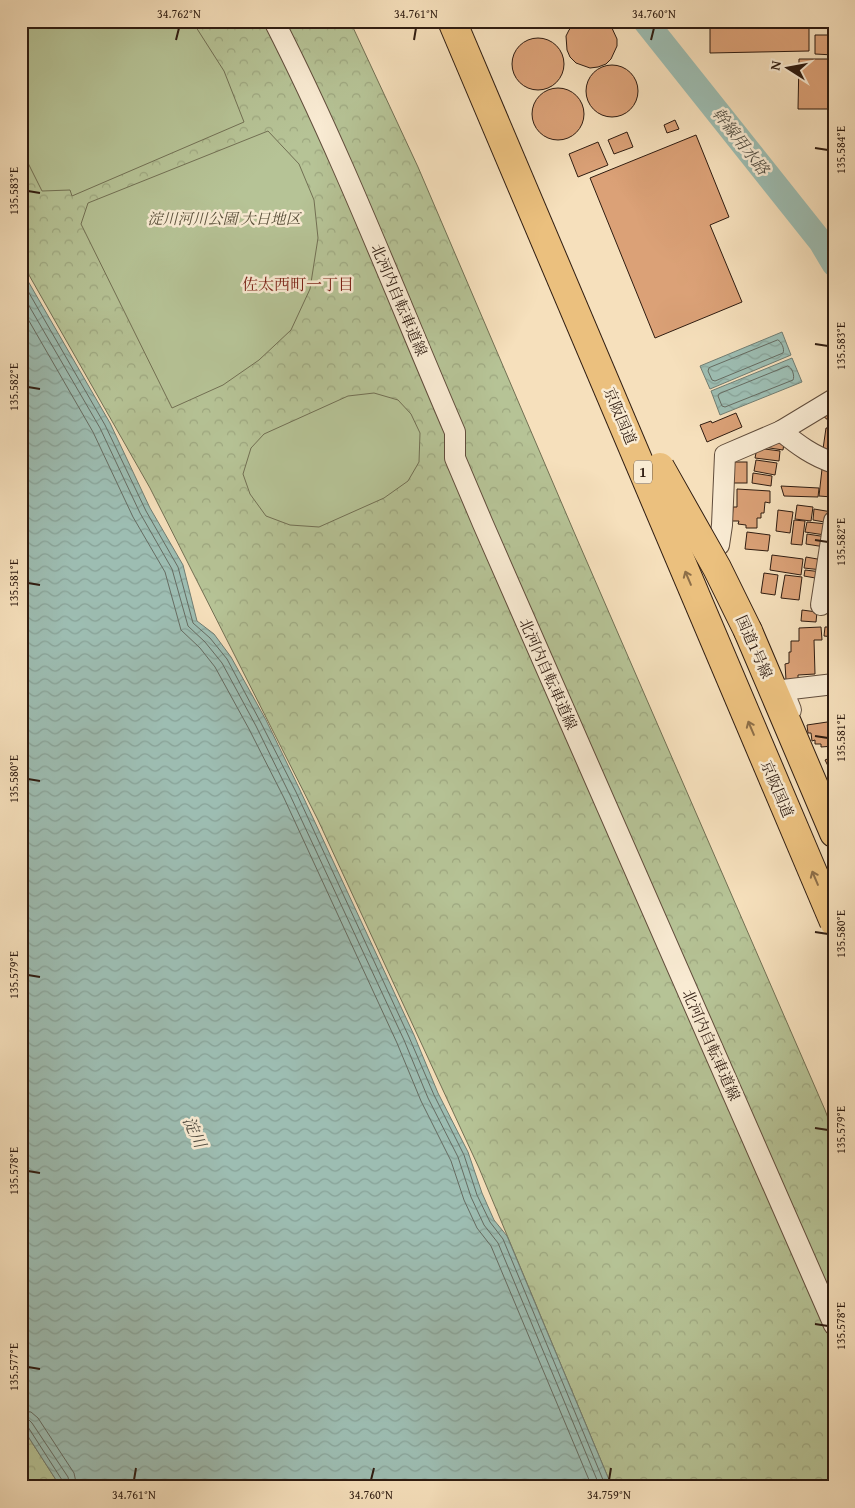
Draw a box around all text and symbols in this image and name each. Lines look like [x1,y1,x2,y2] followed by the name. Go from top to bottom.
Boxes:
[157,5,201,22] text: 34.762°N
[394,5,438,22] text: 34.761°N
[632,5,676,22] text: 34.760°N
[762,42,812,92] north arrow
[765,58,786,72] text: N
[707,102,776,181] water label: 幹線用水路
[832,126,849,174] text: 135.584°E
[5,167,22,215] text: 135.583°E
[147,208,302,229] park label: 淀川河川公園 大日地区
[366,240,433,359] street label: 北河内自転車道線
[242,272,354,296] district label: 佐太西町一丁目
[832,322,849,370] text: 135.583°E
[5,363,22,411] text: 135.582°E
[599,384,642,448] street label: 京阪国道
[634,461,652,484] road number: 1
[832,518,849,566] text: 135.582°E
[5,559,22,607] text: 135.581°E
[683,571,693,586] one-way arrow
[731,612,778,682] street label: 国道1号線
[514,615,582,733] street label: 北河内自転車道線
[832,714,849,762] text: 135.581°E
[746,721,756,736] one-way arrow
[5,755,22,803] text: 135.580°E
[756,757,799,821] street label: 京阪国道
[809,871,819,886] one-way arrow
[832,910,849,958] text: 135.580°E
[5,951,22,999] text: 135.579°E
[677,986,745,1104] street label: 北河内自転車道線
[832,1106,849,1154] text: 135.579°E
[177,1112,213,1153] water label: 淀川
[5,1147,22,1195] text: 135.578°E
[832,1302,849,1350] text: 135.578°E
[5,1343,22,1391] text: 135.577°E
[112,1486,156,1503] text: 34.761°N
[349,1486,393,1503] text: 34.760°N
[587,1486,631,1503] text: 34.759°N

